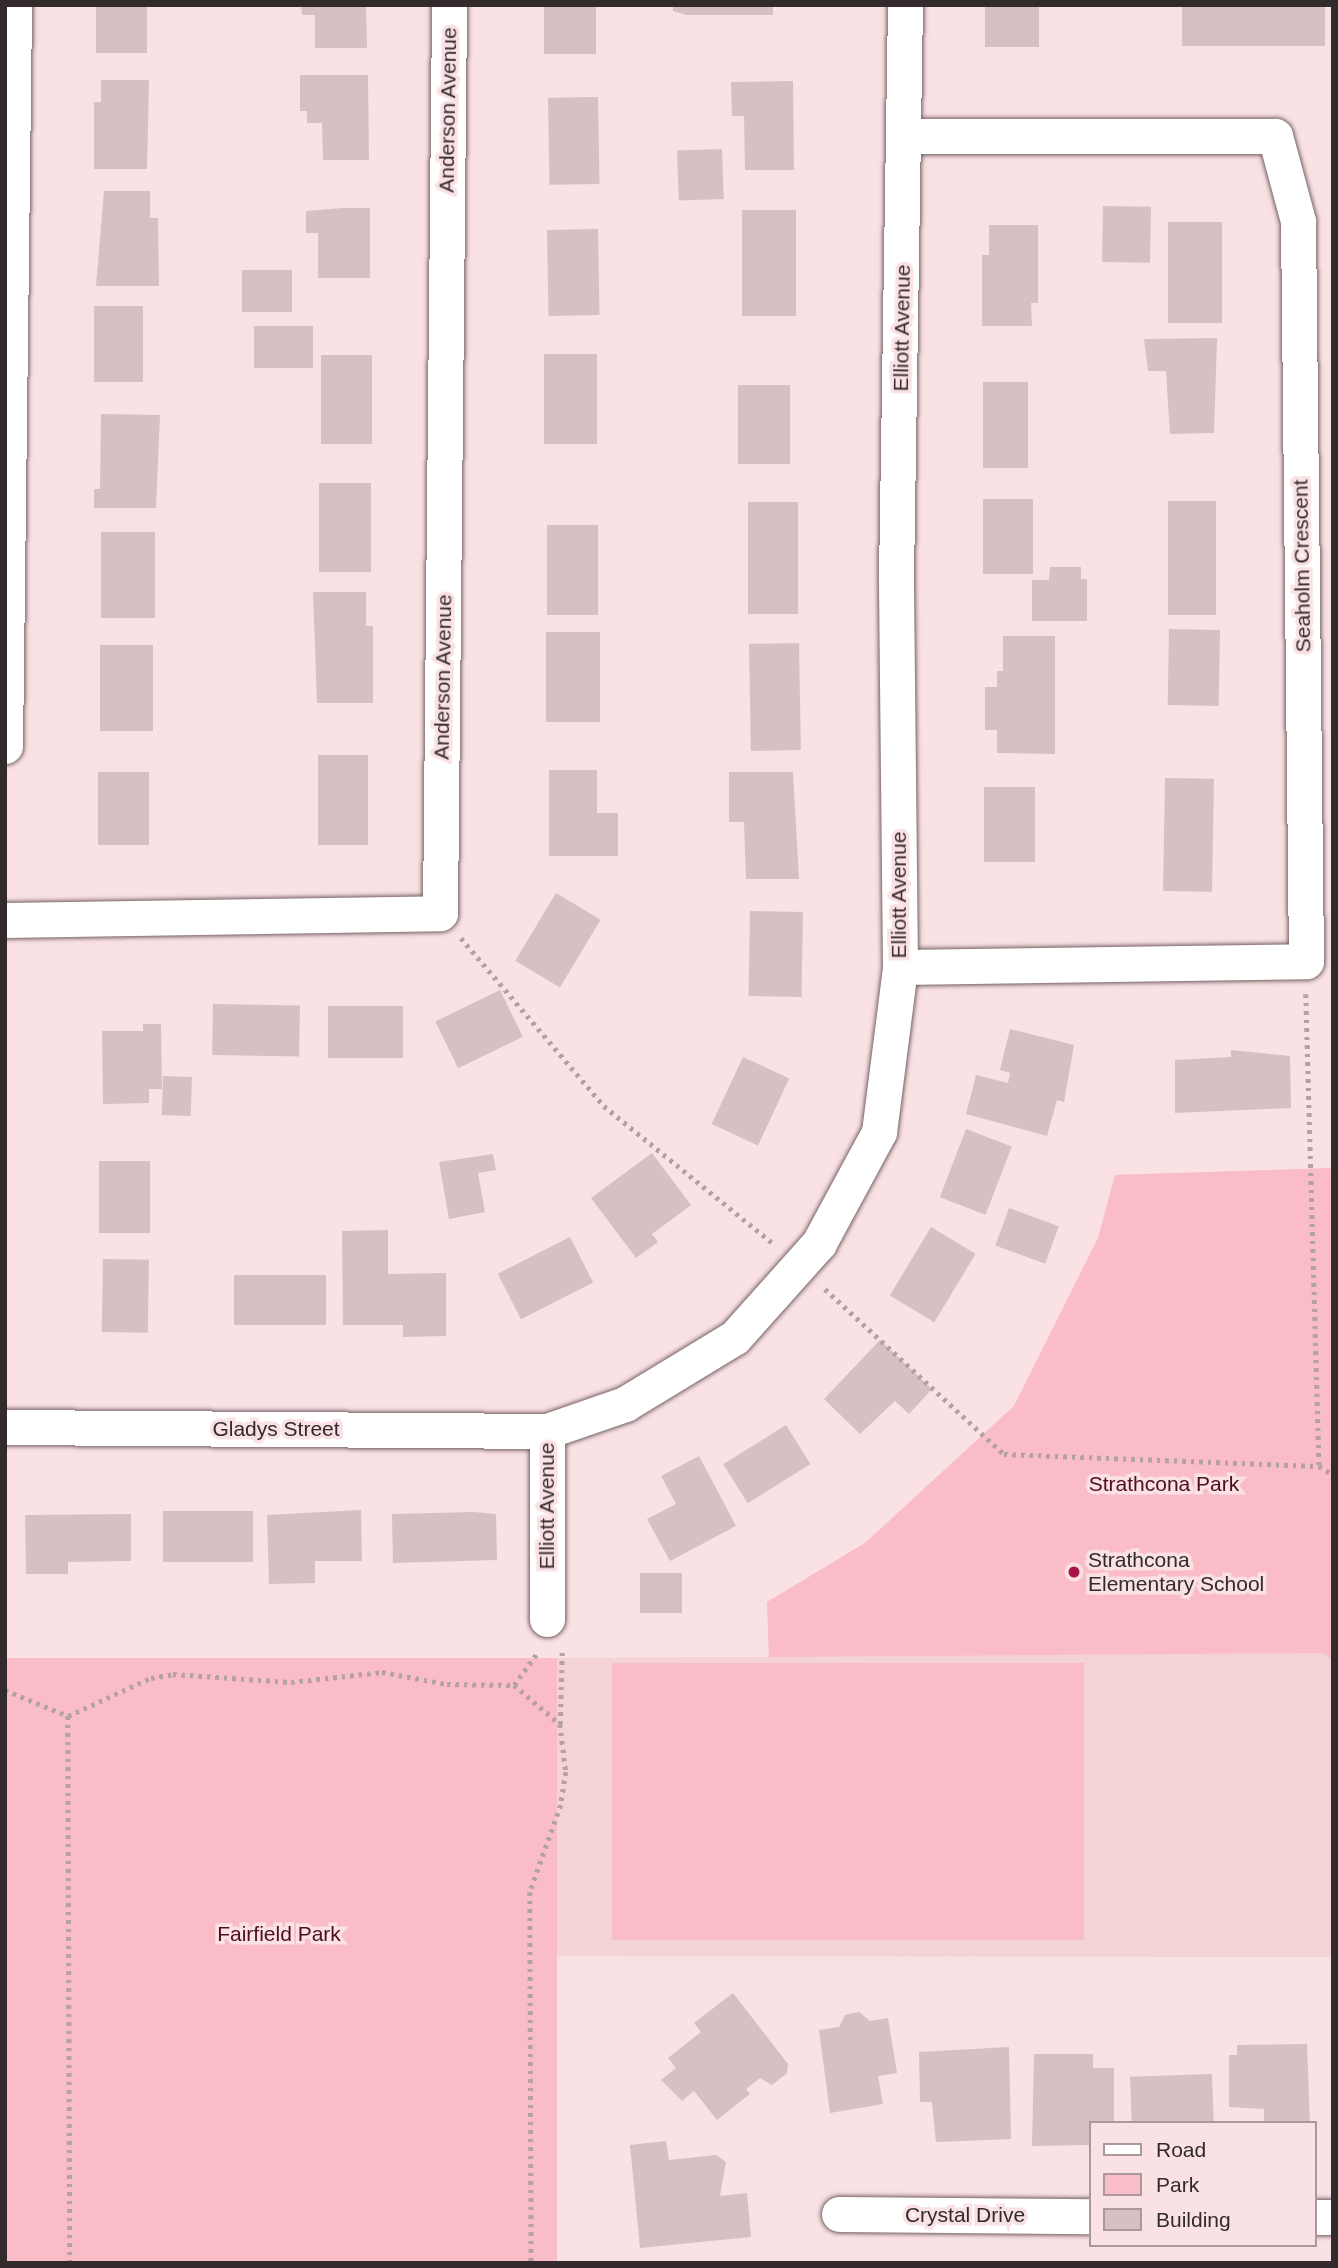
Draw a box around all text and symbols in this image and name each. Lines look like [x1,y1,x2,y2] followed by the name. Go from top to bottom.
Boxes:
[434,27,462,193] street label: Anderson Avenue
[888,264,916,392] street label: Elliott Avenue
[1288,479,1316,653] street label: Seaholm Crescent
[429,594,457,760] street label: Anderson Avenue
[886,831,912,959] street label: Elliott Avenue
[212,1416,340,1442] street label: Gladys Street
[534,1442,560,1570] street label: Elliott Avenue
[1089,1471,1239,1497] park label: Strathcona Park
[1088,1547,1264,1597] place label: Strathcona Elementary School
[1066,1564,1082,1580] marker: Strathcona Elementary School
[217,1921,341,1947] park label: Fairfield Park
[1090,2121,1317,2247] legend
[1156,2138,1206,2161] text: Road
[1156,2173,1199,2196] text: Park
[905,2202,1025,2228] street label: Crystal Drive
[1156,2208,1231,2231] text: Building

